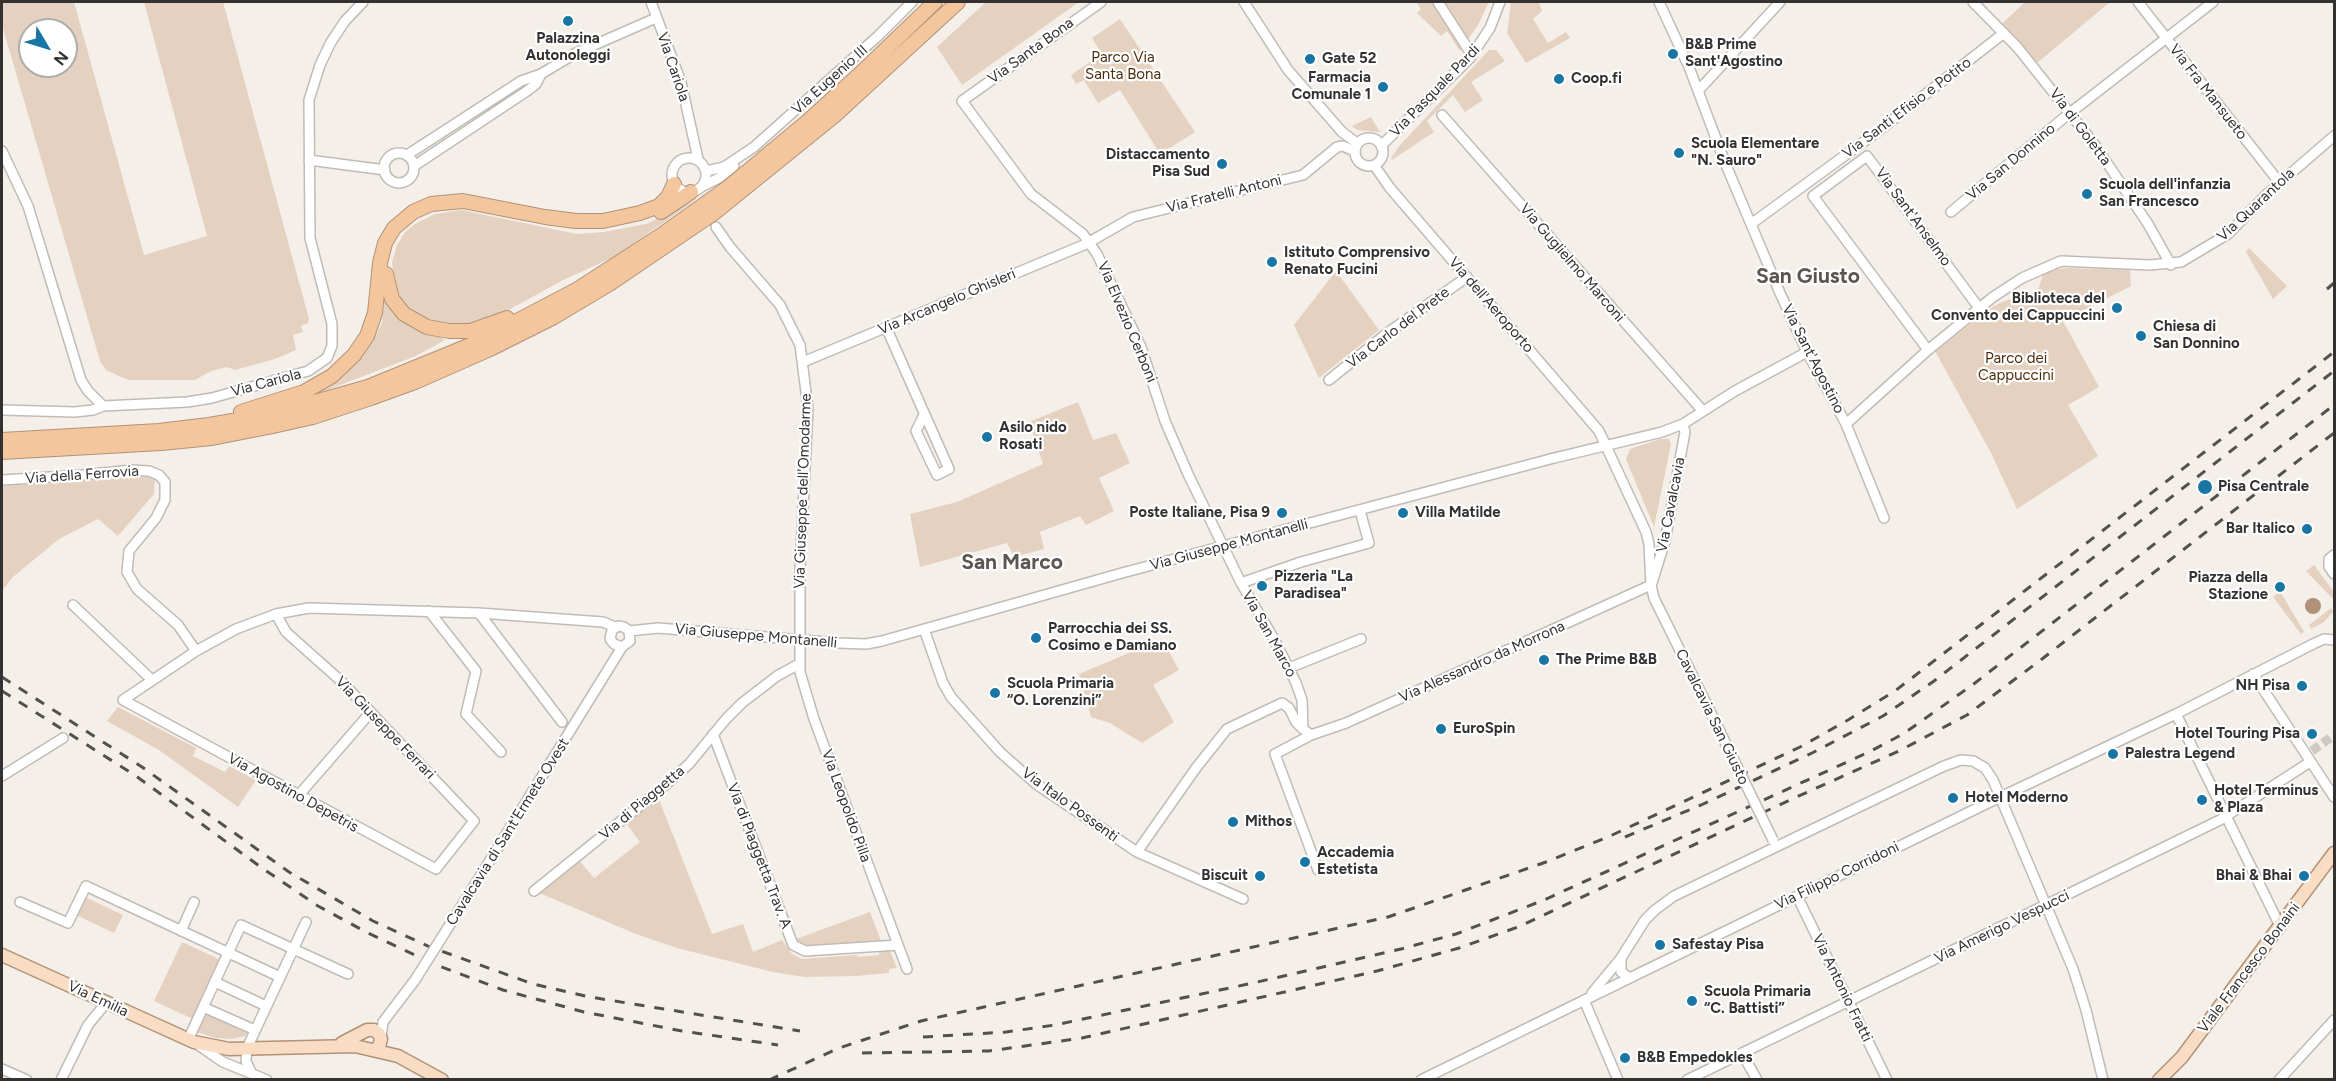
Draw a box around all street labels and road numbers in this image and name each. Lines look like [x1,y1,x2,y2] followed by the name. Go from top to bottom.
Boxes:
[985,14,1077,88] street label: Via Santa Bona
[653,30,693,104] street label: Via Cariola
[788,41,872,119] street label: Via Eugenio III
[1386,41,1484,141] street label: Via Pasquale Pardi
[2165,41,2251,143] street label: Via Fra Mansueto
[1839,54,1975,162] street label: Via Santi Efisio e Potito
[2045,85,2115,169] street label: Via di Goletta
[1963,120,2059,204] street label: Via San Donnino
[1871,164,1955,270] street label: Via Sant'Anselmo
[2214,165,2298,245] street label: Via Quarantola
[1164,171,1284,217] street label: Via Fratelli Antoni
[1516,200,1628,326] street label: Via Guglielmo Marconi
[1445,254,1537,356] street label: Via dell'Aeroporto
[1093,259,1161,385] street label: Via Elvezio Cerboni
[876,265,1018,339] street label: Via Arcangelo Ghisleri
[1343,283,1453,373] street label: Via Carlo del Prete
[1778,301,1848,417] street label: Via Sant'Agostino
[229,365,303,401] street label: Via Cariola
[791,393,815,589] street label: Via Giuseppe dell'Omodarme
[1653,456,1689,554] street label: Via Cavalcavia
[25,462,139,488] street label: Via della Ferrovia
[1148,515,1310,575] street label: Via Giuseppe Montanelli
[1238,587,1300,681] street label: Via San Marco
[1396,617,1568,707] street label: Via Alessandro da Morrona
[674,620,838,652] street label: Via Giuseppe Montanelli
[1671,646,1753,788] street label: Cavalcavia San Giusto
[331,673,439,783] street label: Via Giuseppe Ferrari
[443,735,573,929] street label: Cavalcavia di Sant'Ermete Ovest
[817,747,875,865] street label: Via Leopoldo Pilla
[225,750,361,836] street label: Via Agostino Depetris
[596,762,688,844] street label: Via di Piaggetta
[1018,764,1122,846] street label: Via Italo Possenti
[723,781,795,931] street label: Via di Piaggetta Trav. A
[1772,838,1902,914] street label: Via Filippo Corridoni
[1932,886,2072,968] street label: Via Amerigo Vespucci
[2194,899,2304,1037] street label: Viale Francesco Bonaini
[1808,931,1876,1045] street label: Via Antonio Fratti
[65,977,131,1021] street label: Via Emilia

